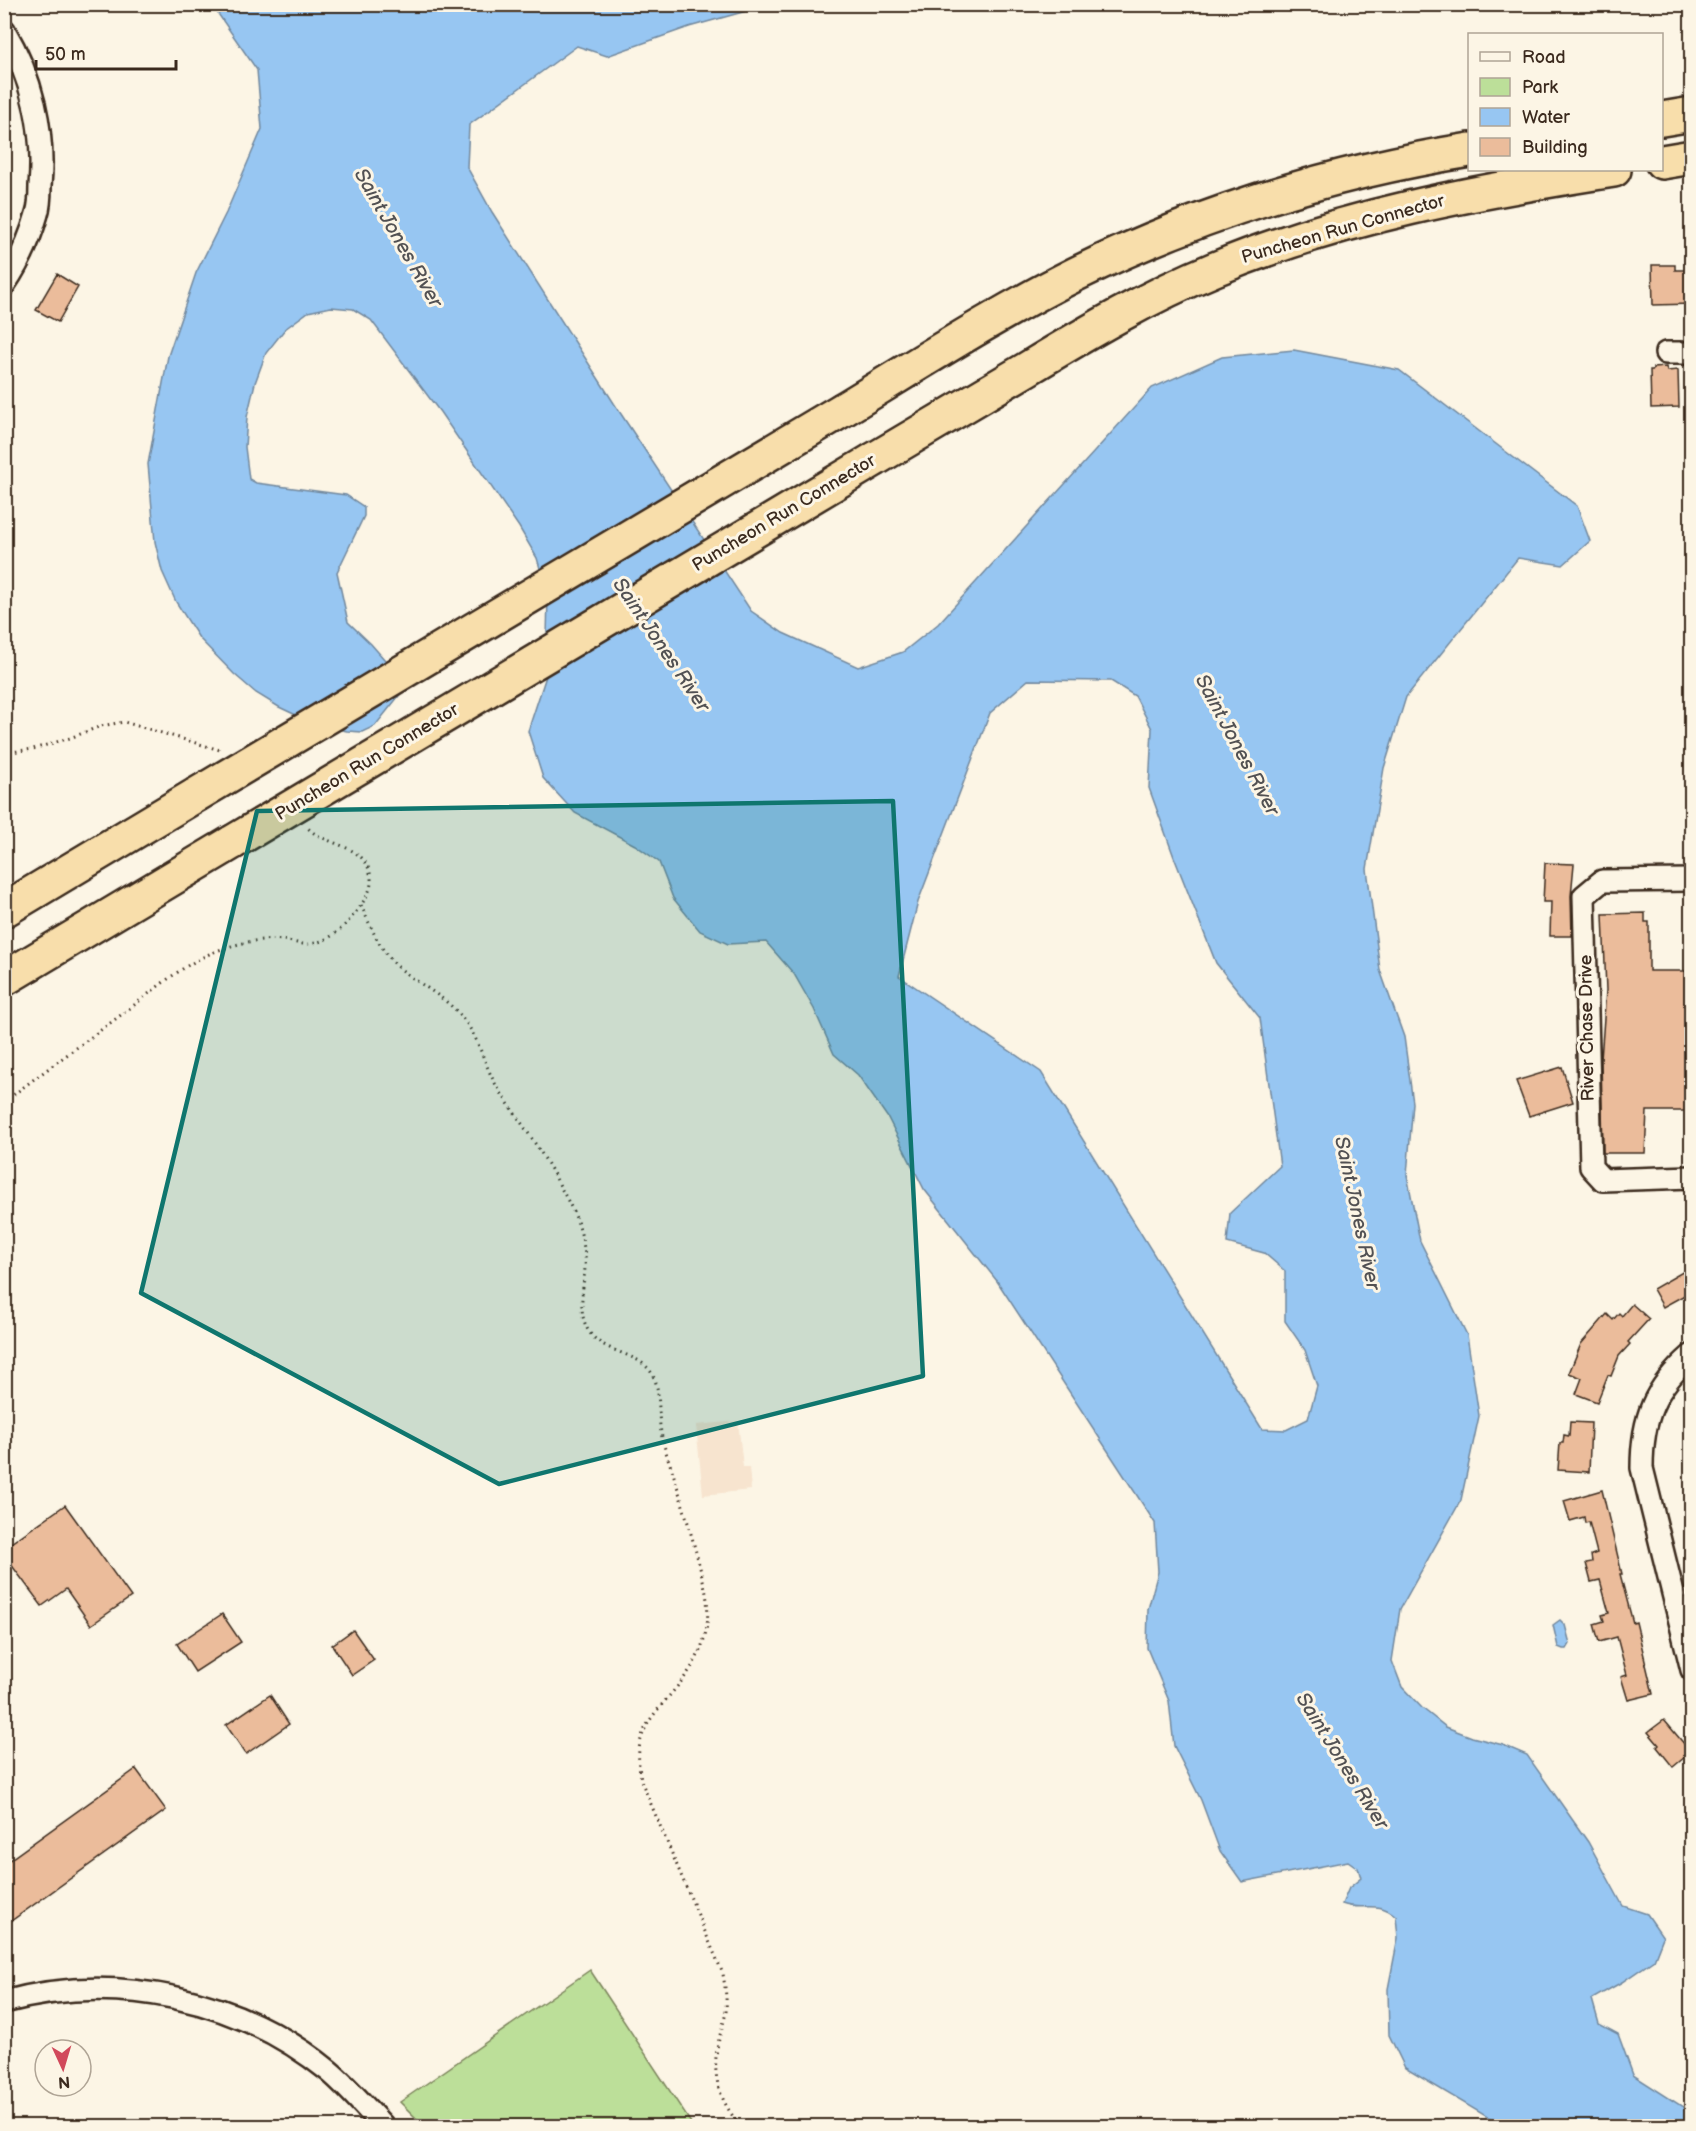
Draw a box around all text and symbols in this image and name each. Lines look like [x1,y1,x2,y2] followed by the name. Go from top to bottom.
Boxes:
[36,33,176,71] scale bar
[1468,33,1663,171] legend
[45,44,86,65] text: 50 m
[1522,47,1566,68] text: Road
[1522,77,1558,98] text: Park
[1522,107,1570,128] text: Water
[1522,137,1588,158] text: Building
[348,164,448,313] water label: Saint Jones River
[1239,190,1447,268] street label: Puncheon Run Connector
[689,450,880,576] street label: Puncheon Run Connector
[607,573,716,718] water label: Saint Jones River
[1190,670,1285,821] water label: Saint Jones River
[272,699,463,825] street label: Puncheon Run Connector
[1575,954,1599,1101] street label: River Chase Drive
[1329,1134,1385,1294] water label: Saint Jones River
[1290,1688,1395,1835] water label: Saint Jones River
[33,2038,93,2098] north arrow
[57,2072,71,2091] text: N

